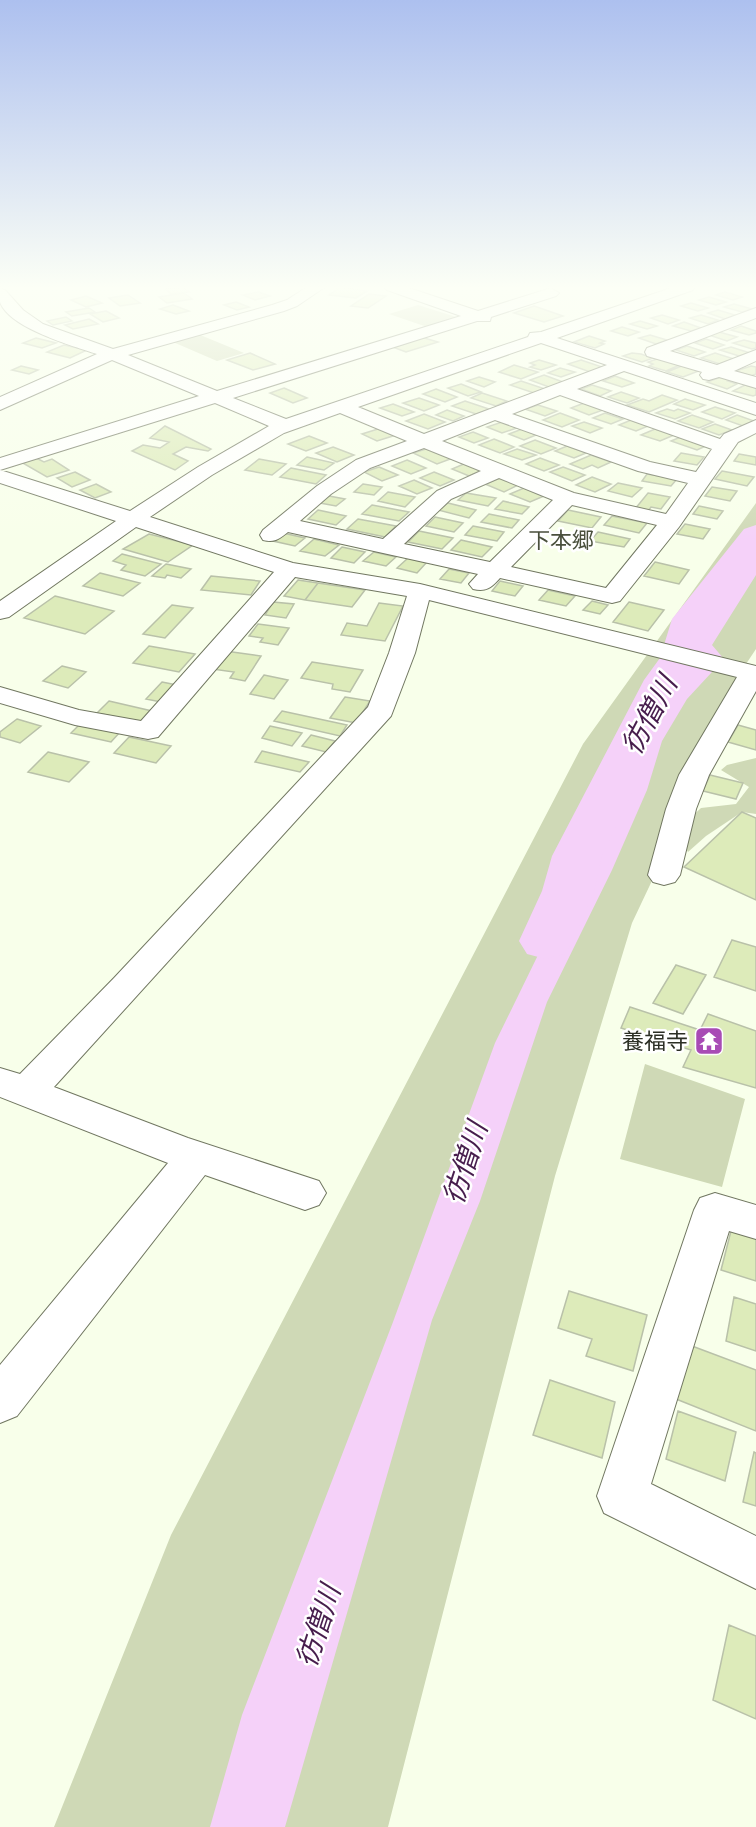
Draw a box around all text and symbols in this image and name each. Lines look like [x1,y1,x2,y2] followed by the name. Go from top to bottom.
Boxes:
[528,527,594,554] district label: 下本郷
[614,667,685,760] water label: 彷僧川
[693,1025,725,1057] temple icon: 養福寺
[622,1028,688,1055] place label: 養福寺
[436,1115,495,1208] water label: 彷僧川
[289,1578,348,1671] water label: 彷僧川

